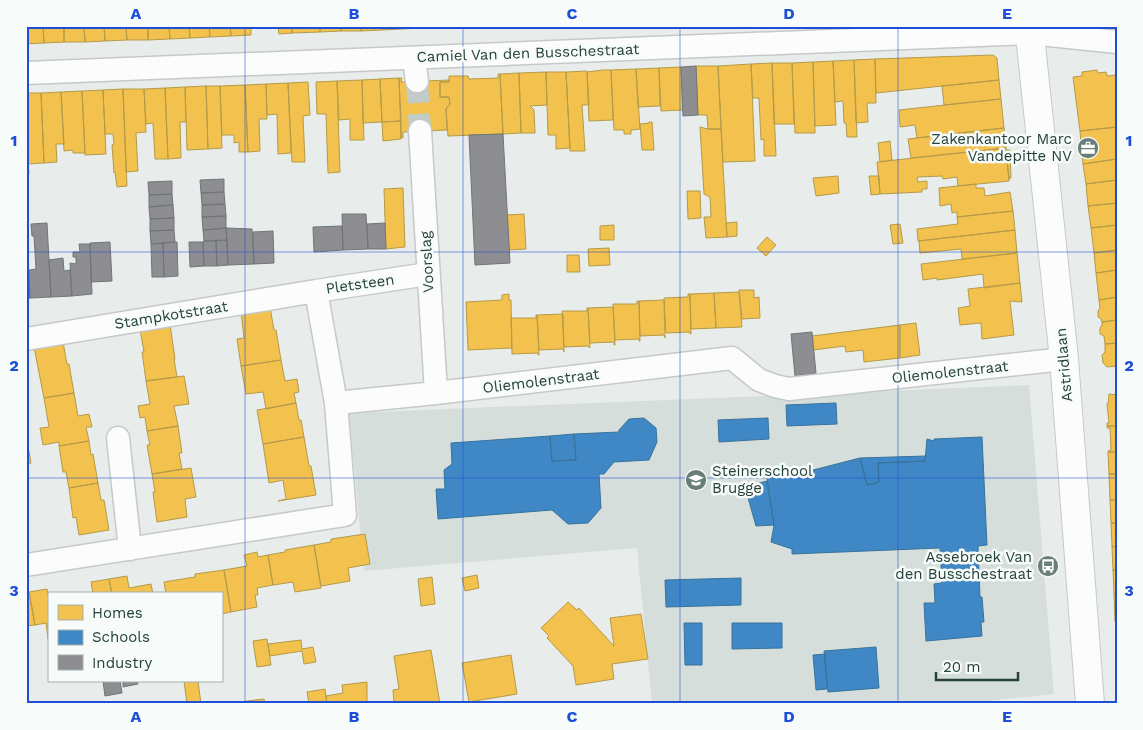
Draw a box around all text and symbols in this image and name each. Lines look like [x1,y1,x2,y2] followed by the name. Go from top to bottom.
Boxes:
[131,4,142,23] text: A
[349,4,360,23] text: B
[567,4,578,23] text: C
[783,4,795,23] text: D
[1002,4,1012,23] text: E
[416,40,640,66] street label: Camiel Van den Busschestraat
[931,130,1072,165] place label: Zakenkantoor Marc Vandepitte NV
[11,131,17,150] text: 1
[1126,131,1132,150] text: 1
[1076,136,1100,160] office icon: Zakenkantoor Marc Vandepitte NV
[416,231,438,293] street label: Voorslag
[324,270,396,298] street label: Pletsteen
[113,297,230,333] street label: Stampkotstraat
[1052,327,1076,403] street label: Astridlaan
[9,356,19,375] text: 2
[1124,356,1134,375] text: 2
[891,357,1010,387] street label: Oliemolenstraat
[482,365,601,397] street label: Oliemolenstraat
[712,462,813,497] place label: Steinerschool Brugge
[684,468,708,492] school or university icon: Steinerschool Brugge
[895,548,1033,583] place label: Assebroek Van den Busschestraat
[1036,554,1060,578] bus stop icon: Assebroek Van den Busschestraat
[9,581,19,600] text: 3
[1124,581,1134,600] text: 3
[48,592,222,682] legend
[92,604,143,622] text: Homes
[92,628,150,646] text: Schools
[936,650,1018,682] scale bar
[92,654,153,672] text: Industry
[943,658,981,676] text: 20 m
[131,707,142,726] text: A
[349,707,360,726] text: B
[567,707,578,726] text: C
[783,707,795,726] text: D
[1002,707,1012,726] text: E

